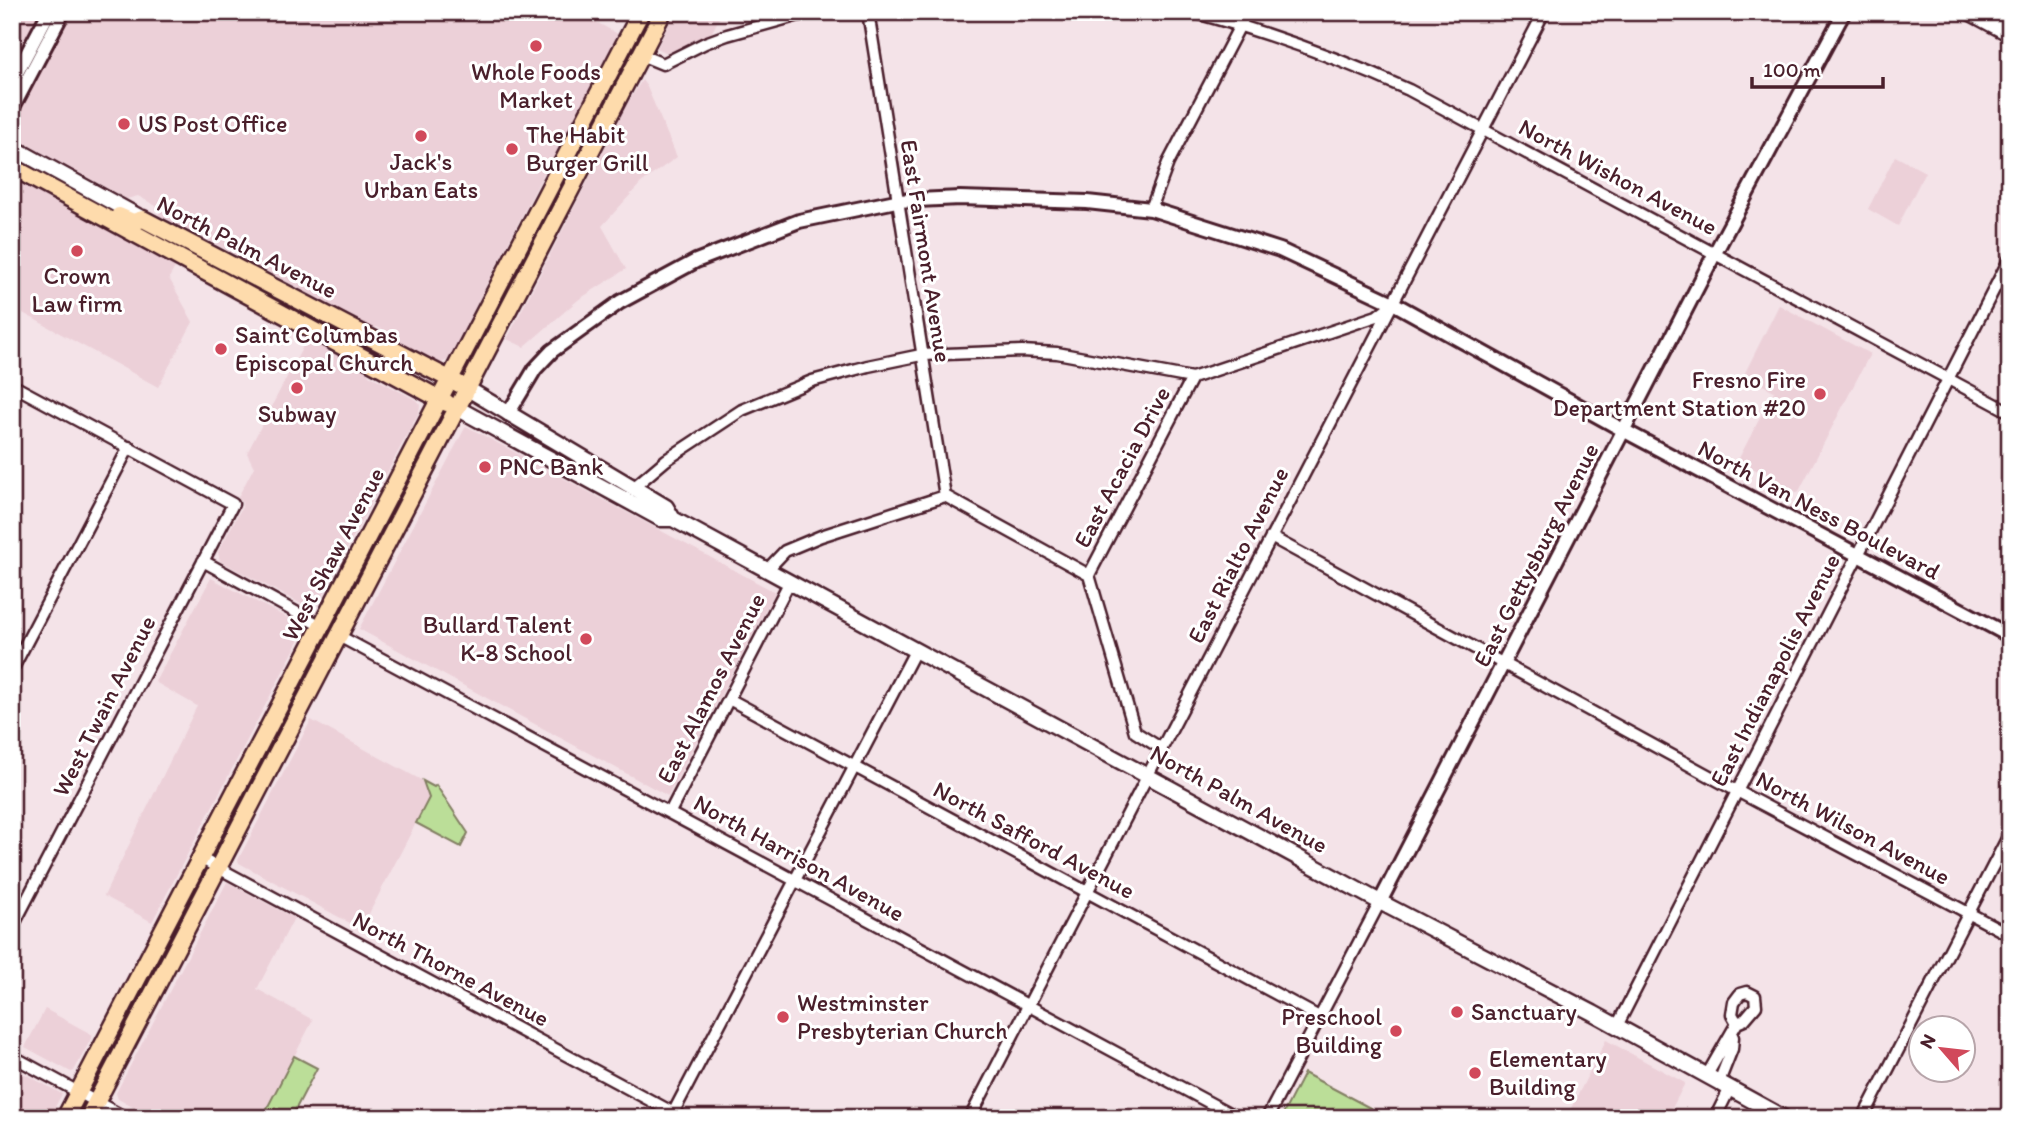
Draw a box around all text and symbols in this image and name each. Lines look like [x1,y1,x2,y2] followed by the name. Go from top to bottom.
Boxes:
[528,38,544,54] marker: Whole Foods Market
[1752,46,1884,90] scale bar
[471,57,601,114] place label: Whole Foods Market
[1763,57,1821,82] text: 100 m
[138,109,288,138] place label: US Post Office
[1514,112,1723,241] street label: North Wishon Avenue
[116,116,132,132] marker: US Post Office
[526,120,649,177] place label: The Habit Burger Grill
[413,128,429,144] marker: Jack's Urban Eats
[895,137,958,364] street label: East Fairmont Avenue
[504,141,520,157] marker: The Habit Burger Grill
[364,147,478,204] place label: Jack's Urban Eats
[152,189,342,305] street label: North Palm Avenue
[69,243,85,259] marker: Crown Law firm
[32,261,122,318] place label: Crown Law firm
[235,320,413,377] place label: Saint Columbas Episcopal Church
[213,341,229,357] marker: Saint Columbas Episcopal Church
[1553,365,1806,422] place label: Fresno Fire Department Station #20
[289,380,305,396] marker: Subway
[1067,381,1176,552] street label: East Acacia Drive
[1812,386,1828,402] marker: Fresno Fire Department Station #20
[258,399,337,428] place label: Subway
[1693,433,1945,586] street label: North Van Ness Boulevard
[1467,438,1605,671] street label: East Gettysburg Avenue
[499,452,604,481] place label: PNC Bank
[477,459,493,475] marker: PNC Bank
[275,462,391,645] street label: West Shaw Avenue
[1181,462,1294,648] street label: East Rialto Avenue
[1703,549,1846,791] street label: East Indianapolis Avenue
[650,588,771,788] street label: East Alamos Avenue
[45,610,162,801] street label: West Twain Avenue
[423,610,572,667] place label: Bullard Talent K-8 School
[578,631,594,647] marker: Bullard Talent K-8 School
[1145,738,1333,859] street label: North Palm Avenue
[1751,764,1955,891] street label: North Wilson Avenue
[929,774,1140,905] street label: North Safford Avenue
[689,788,910,928] street label: North Harrison Avenue
[348,904,554,1033] street label: North Thorne Avenue
[797,988,1007,1045] place label: Westminster Presbyterian Church
[1471,997,1577,1026] place label: Sanctuary
[1281,1002,1383,1059] place label: Preschool Building
[1449,1004,1465,1020] marker: Sanctuary
[775,1009,791,1025] marker: Westminster Presbyterian Church
[1906,1014,1976,1084] north arrow
[1388,1023,1404,1039] marker: Preschool Building
[1914,1030,1941,1052] text: N
[1489,1044,1607,1101] place label: Elementary Building
[1467,1065,1483,1081] marker: Elementary Building

